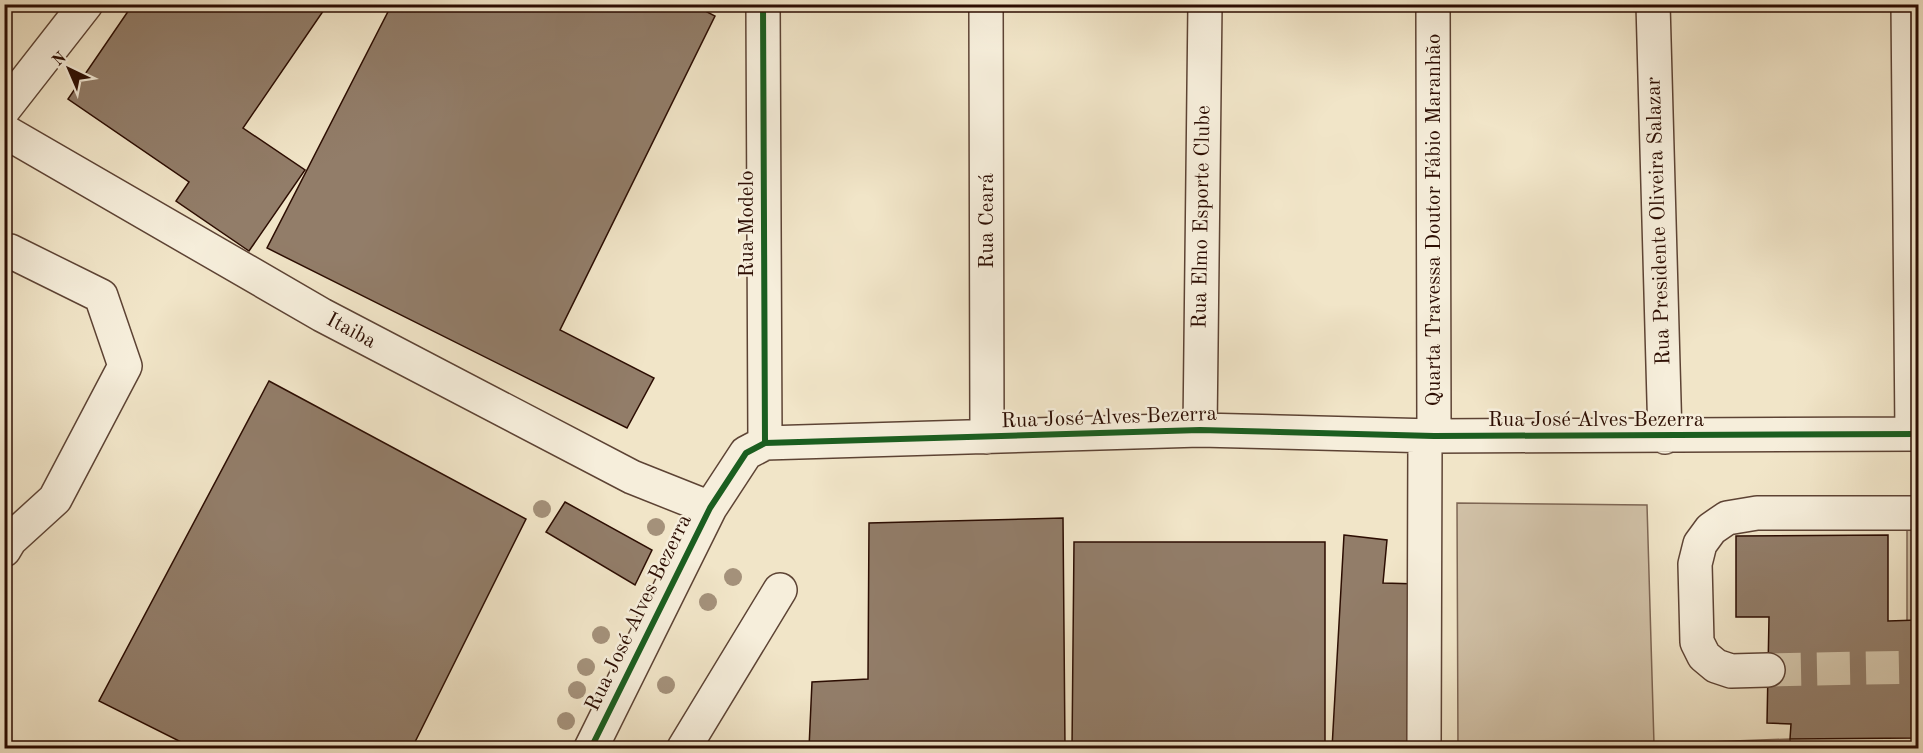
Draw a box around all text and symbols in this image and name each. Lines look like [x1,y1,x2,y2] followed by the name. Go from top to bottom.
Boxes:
[1424,34,1445,406] street label: Quarta Travessa Doutor Fábio Maranhão
[39,39,99,99] north arrow
[50,49,70,70] text: N
[1643,76,1675,366] street label: Rua Presidente Oliveira Salazar
[1190,105,1214,329] street label: Rua Elmo Esporte Clube
[737,170,758,278] street label: Rua Modelo
[977,173,998,269] street label: Rua Ceará
[323,309,379,353] street label: Itaiba
[1001,404,1217,432] street label: Rua José Alves Bezerra
[1488,410,1704,431] street label: Rua José Alves Bezerra
[582,511,696,715] street label: Rua José Alves Bezerra

